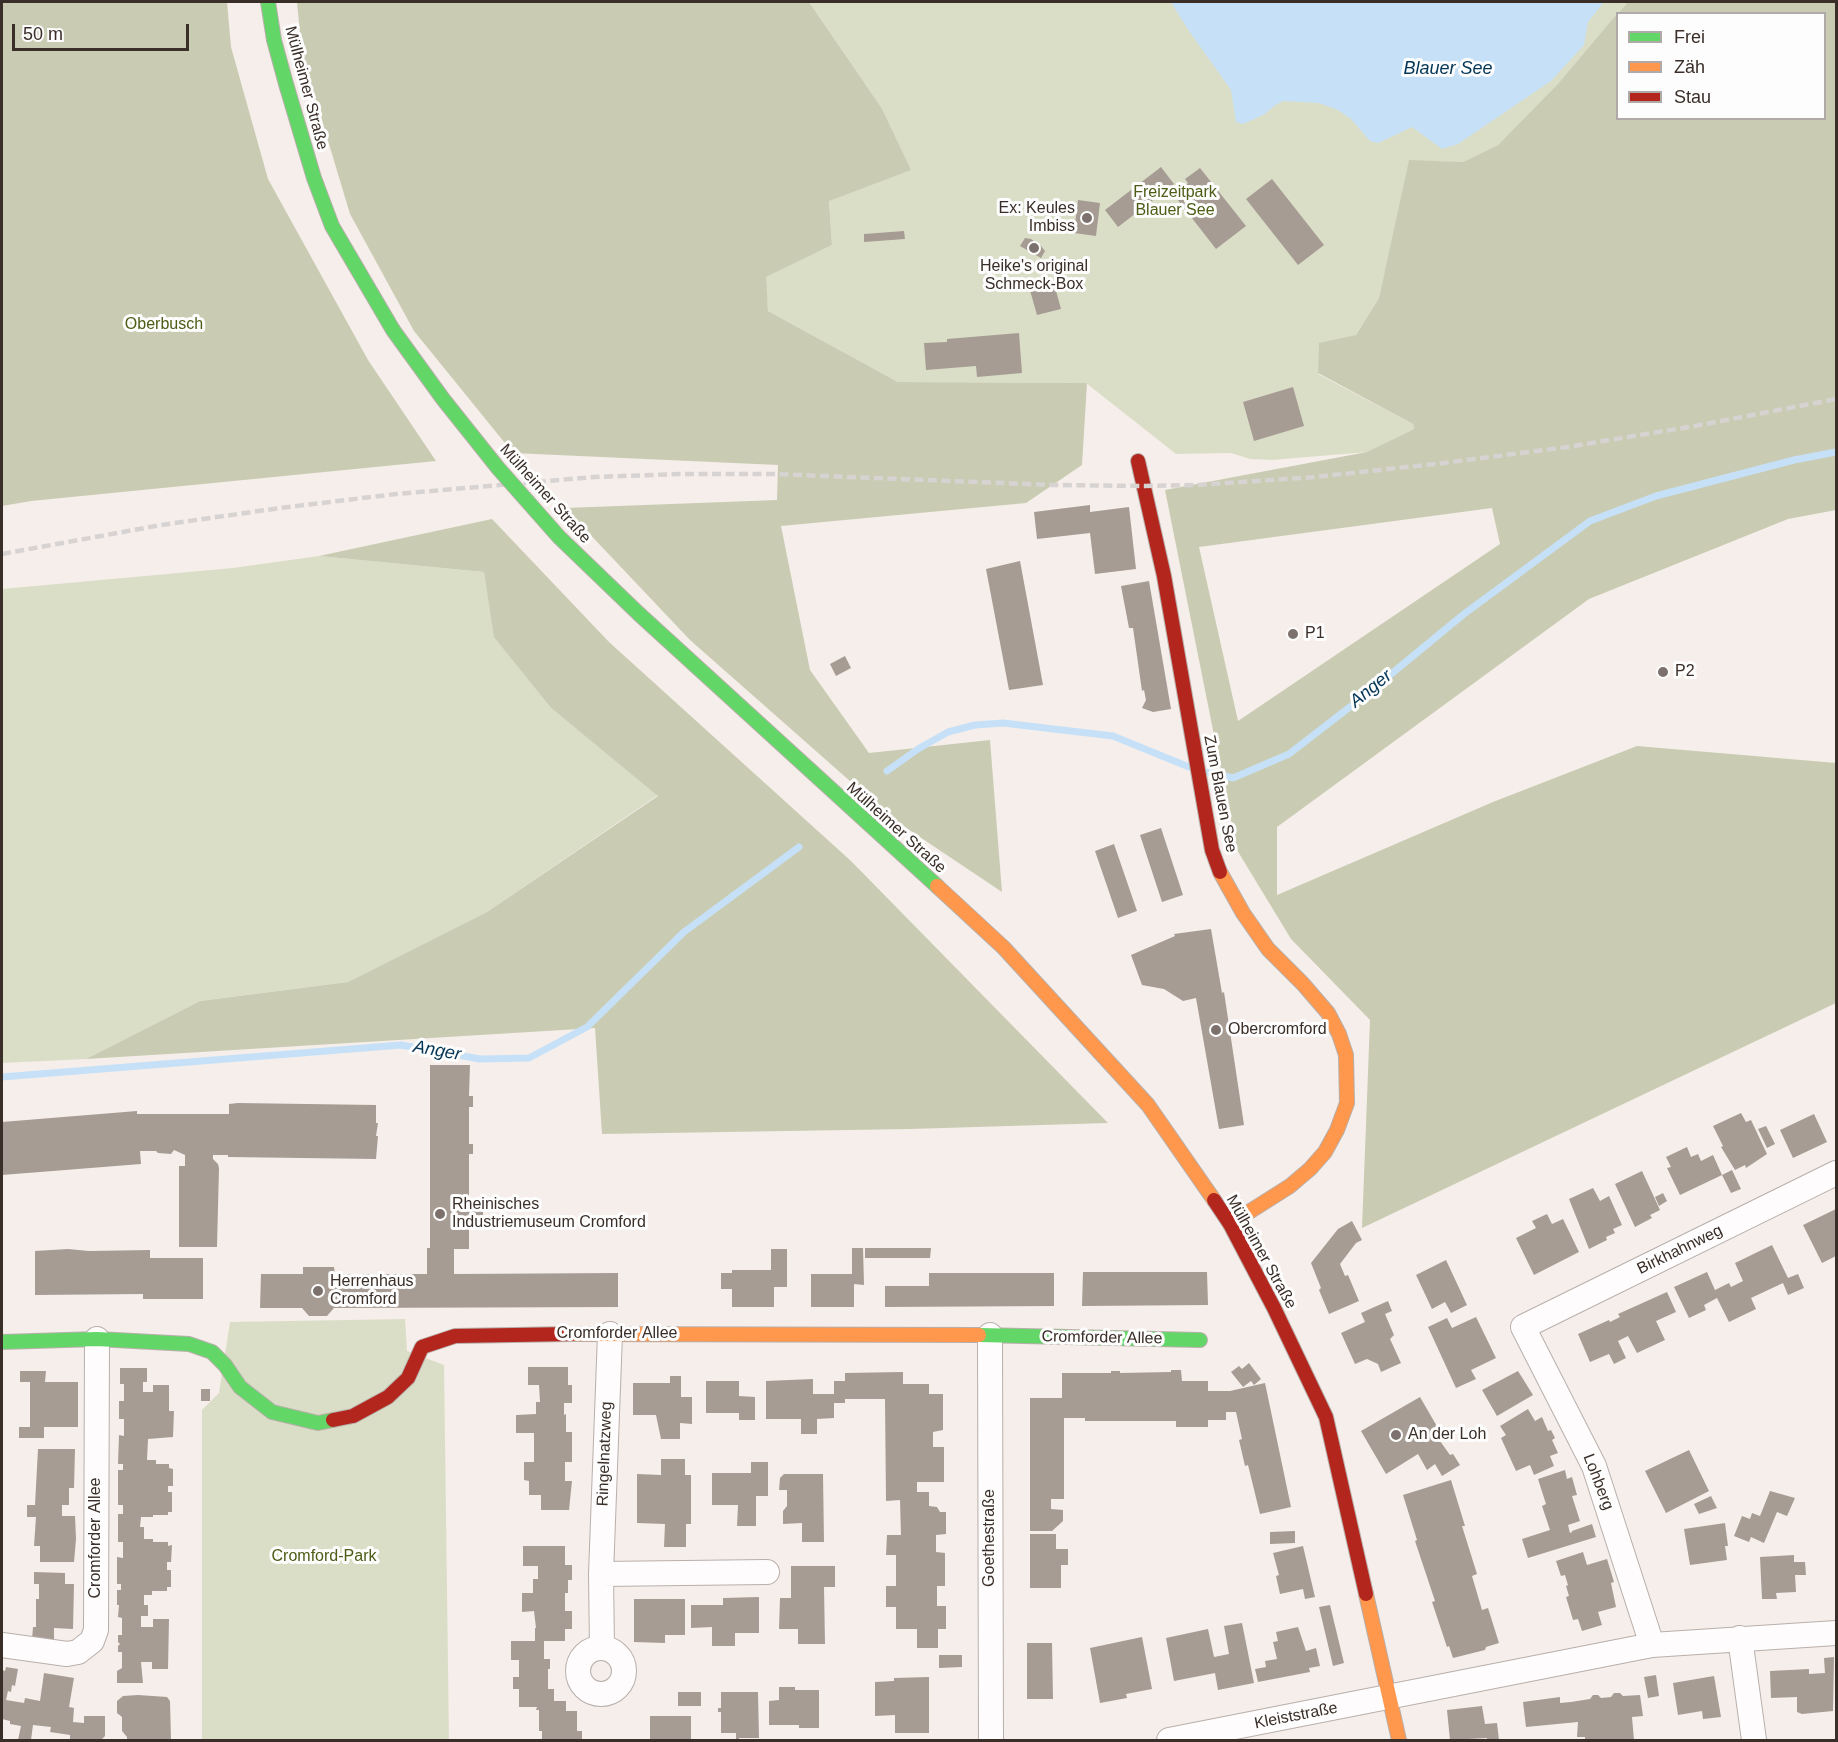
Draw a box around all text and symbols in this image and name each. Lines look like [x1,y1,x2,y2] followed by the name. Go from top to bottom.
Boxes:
[15,12,192,50] scale bar
[1616,12,1826,120] legend
[23,24,63,44] text: 50 m
[280,24,332,152] street label: Mülheimer Straße
[1674,27,1705,47] text: Frei
[1674,57,1705,77] text: Zäh
[1403,58,1493,80] water label: Blauer See
[1674,87,1711,107] text: Stau
[1133,183,1217,221] park label: Freizeitpark Blauer See
[999,199,1075,237] place label: Ex: Keules Imbiss
[1080,211,1094,225] marker: Ex: Keules Imbiss
[1027,241,1041,255] marker: Heike's original Schmeck-Box
[980,257,1088,295] place label: Heike's original Schmeck-Box
[125,315,203,335] park label: Oberbusch
[495,440,595,548] street label: Mülheimer Straße
[1305,624,1325,644] place label: P1
[1286,627,1300,641] marker: P1
[1675,662,1695,682] place label: P2
[1346,665,1396,713] water label: Anger
[1656,665,1670,679] marker: P2
[1199,734,1241,854] street label: Zum Blauen See
[842,778,950,878] street label: Mülheimer Straße
[1228,1020,1327,1040] place label: Obercromford
[1209,1023,1223,1037] marker: Obercromford
[411,1036,463,1066] water label: Anger
[1222,1192,1300,1312] street label: Mülheimer Straße
[452,1195,646,1233] place label: Rheinisches Industriemuseum Cromford
[433,1207,447,1221] marker: Rheinisches Industriemuseum Cromford
[1634,1221,1726,1279] street label: Birkhahnweg
[330,1272,414,1310] place label: Herrenhaus Cromford
[311,1284,325,1298] marker: Herrenhaus Cromford
[557,1324,677,1344] street label: Cromforder Allee
[1041,1327,1163,1349] street label: Cromforder Allee
[594,1401,616,1507] street label: Ringelnatzweg
[1408,1425,1486,1445] place label: An der Loh
[1389,1428,1403,1442] marker: An der Loh
[1579,1451,1617,1513] street label: Lohberg
[86,1478,106,1598] street label: Cromforder Allee
[980,1489,1000,1587] street label: Goethestraße
[272,1547,376,1567] park label: Cromford-Park
[1253,1699,1339,1733] street label: Kleiststraße

